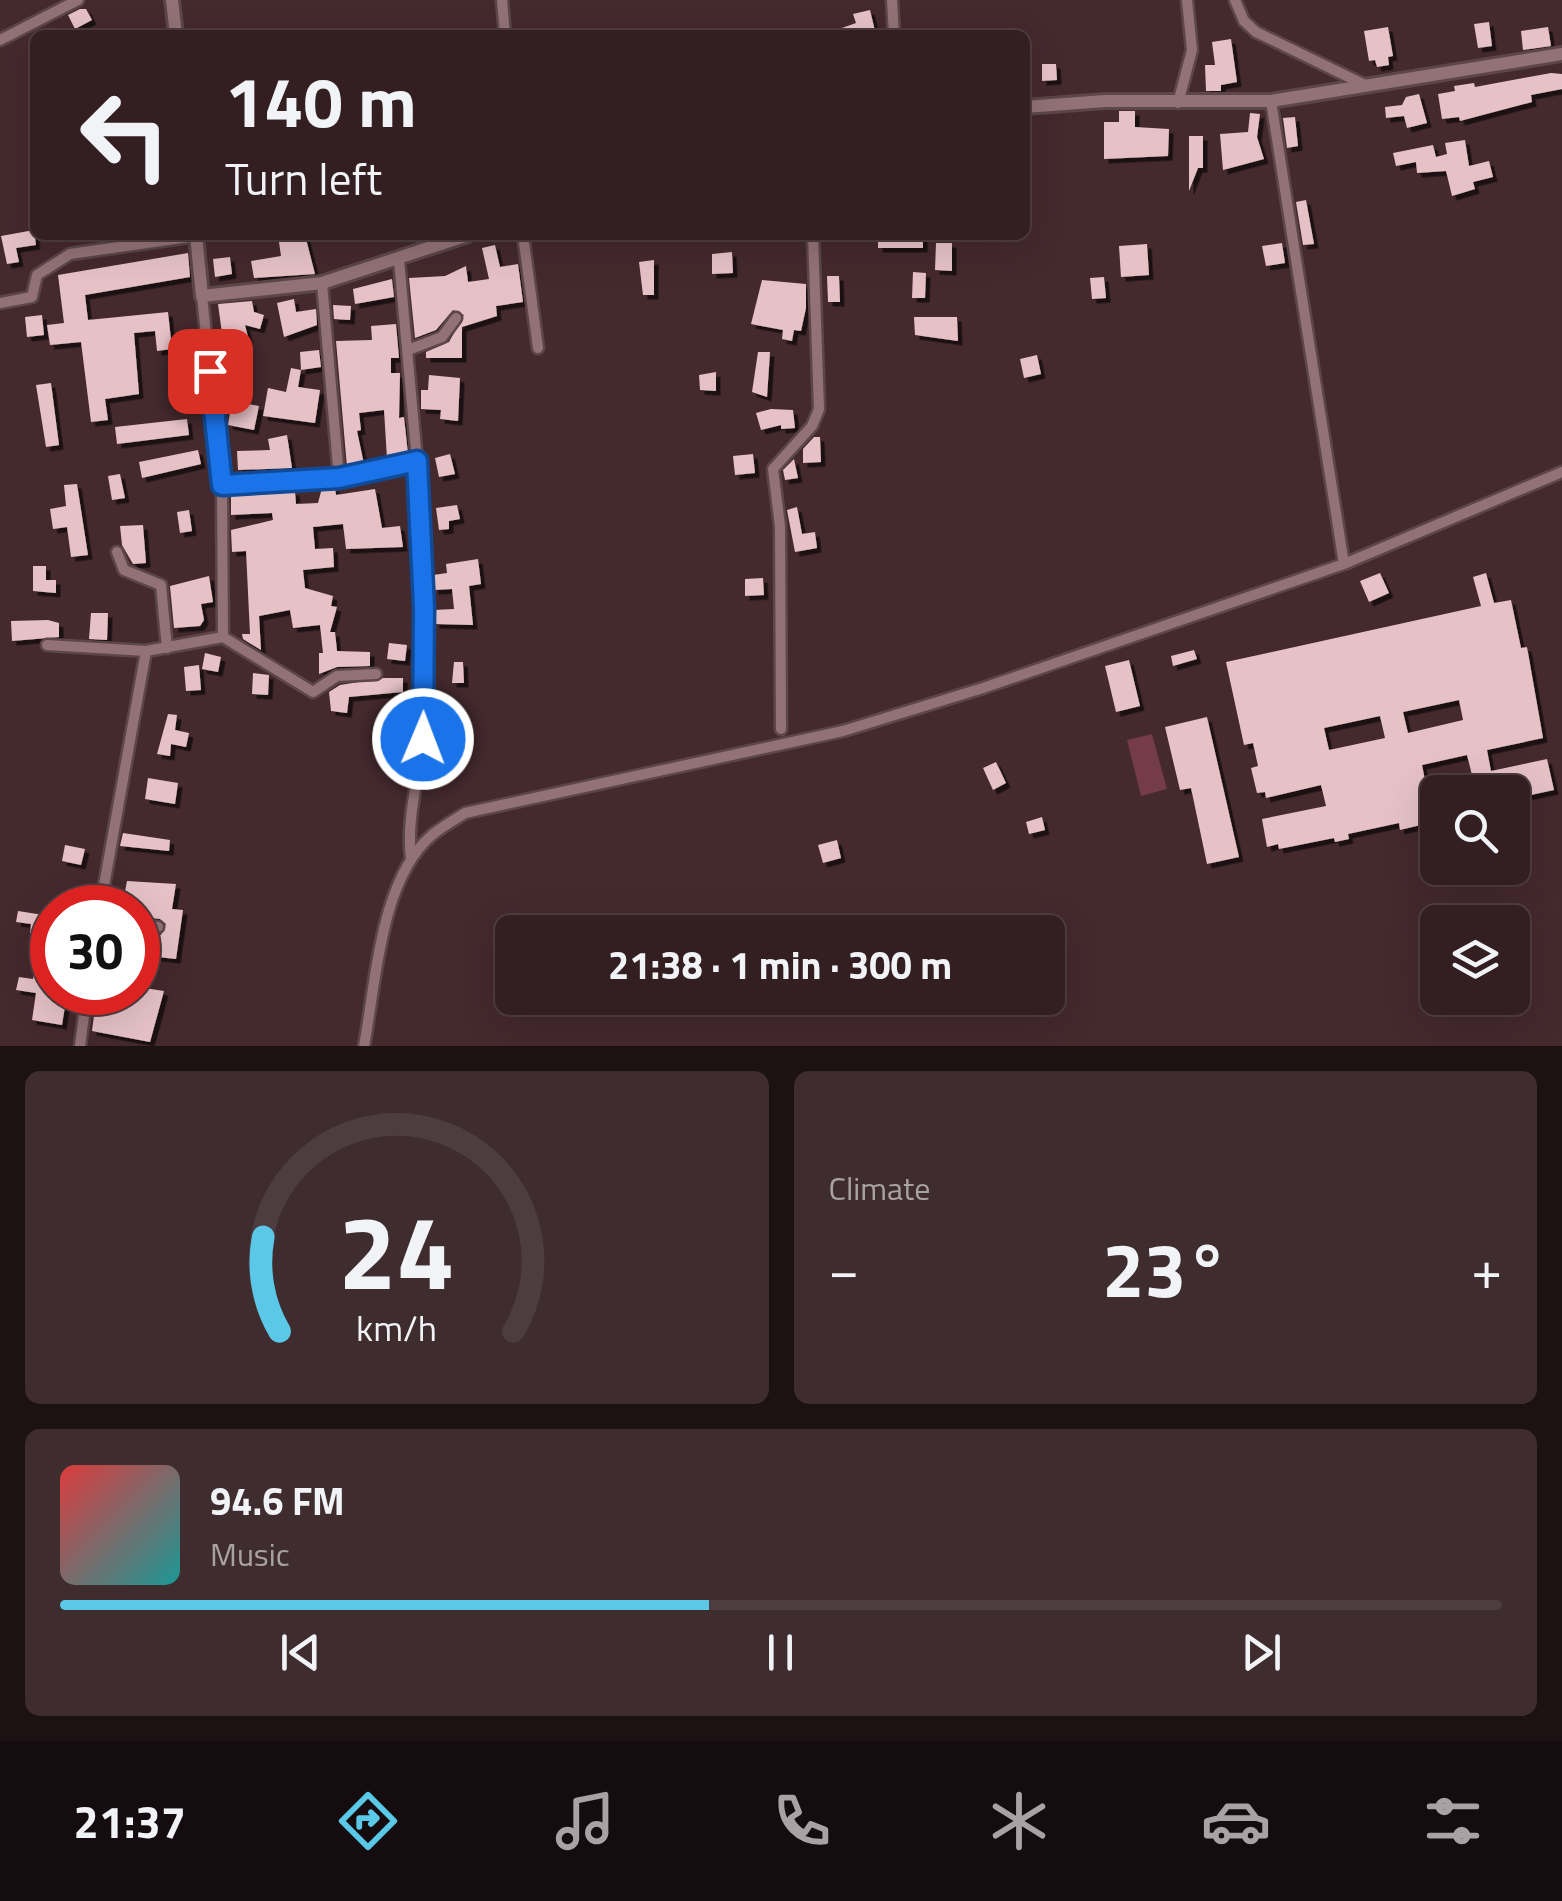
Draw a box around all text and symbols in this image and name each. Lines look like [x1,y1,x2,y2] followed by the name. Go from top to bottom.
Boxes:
[225,48,417,154] text: 140 m
[60,70,190,200] icon: left
[225,144,382,212] text: Turn left
[168,329,253,414] pin
[183,344,238,399] icon: arrive
[371,687,475,791] position arrow
[1420,775,1530,1015] map controls
[1420,775,1530,885] button: search
[30,885,160,1015] speed limit sign: 30
[1420,905,1530,1015] button: layers
[608,936,952,994] text: 21:38 · 1 min · 300 m
[829,1164,930,1212] text: Climate
[339,1171,455,1329] text: 24
[1102,1212,1228,1326] text: 23°
[829,1227,859,1310] text: −
[1471,1227,1502,1310] text: +
[356,1300,437,1355] text: km/h
[210,1472,345,1530] text: 94.6 FM
[210,1530,290,1578] text: Music
[273,1625,328,1680] icon: previous
[753,1625,808,1680] icon: pause
[1234,1625,1289,1680] icon: next
[333,1786,403,1856] icon: directions
[550,1786,620,1856] icon: music
[767,1786,837,1856] icon: phone
[984,1786,1054,1856] icon: climate
[1201,1786,1271,1856] icon: car
[1418,1786,1488,1856] icon: filters
[74,1787,186,1855] text: 21:37

